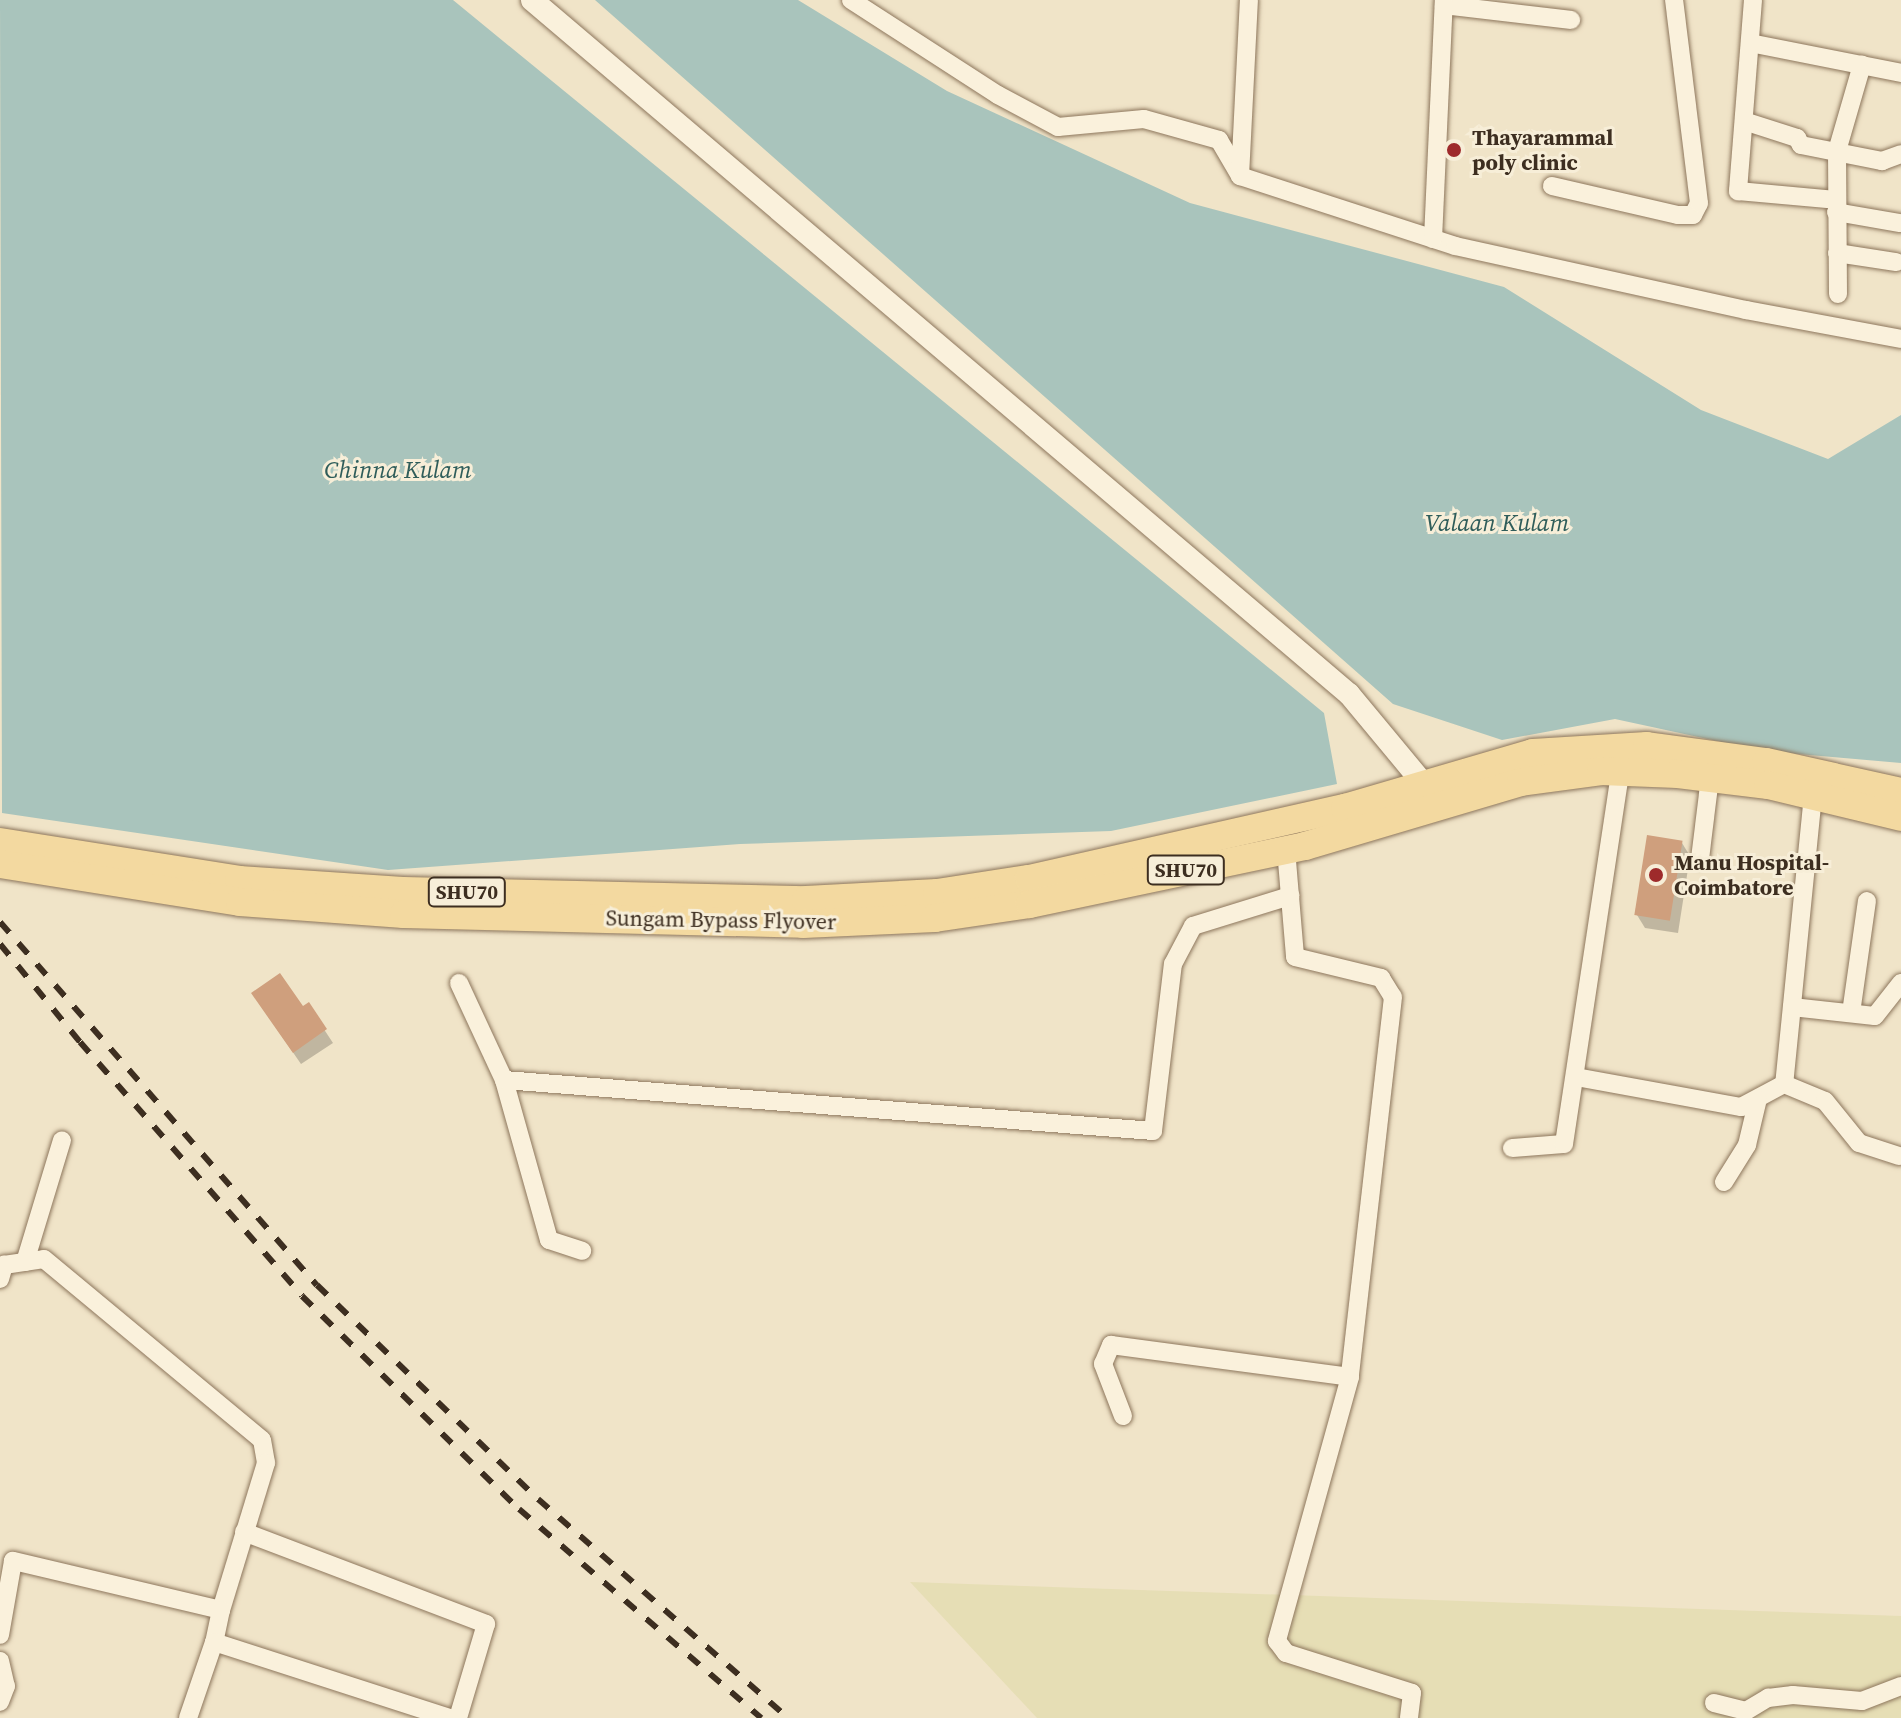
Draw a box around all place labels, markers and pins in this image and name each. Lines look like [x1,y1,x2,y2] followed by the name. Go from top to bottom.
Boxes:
[1472,124,1613,176] place label: Thayarammal poly clinic
[1443,139,1465,161] marker: Thayarammal poly clinic
[1674,849,1829,900] place label: Manu Hospital- Coimbatore
[1645,864,1667,886] marker: Manu Hospital- Coimbatore

